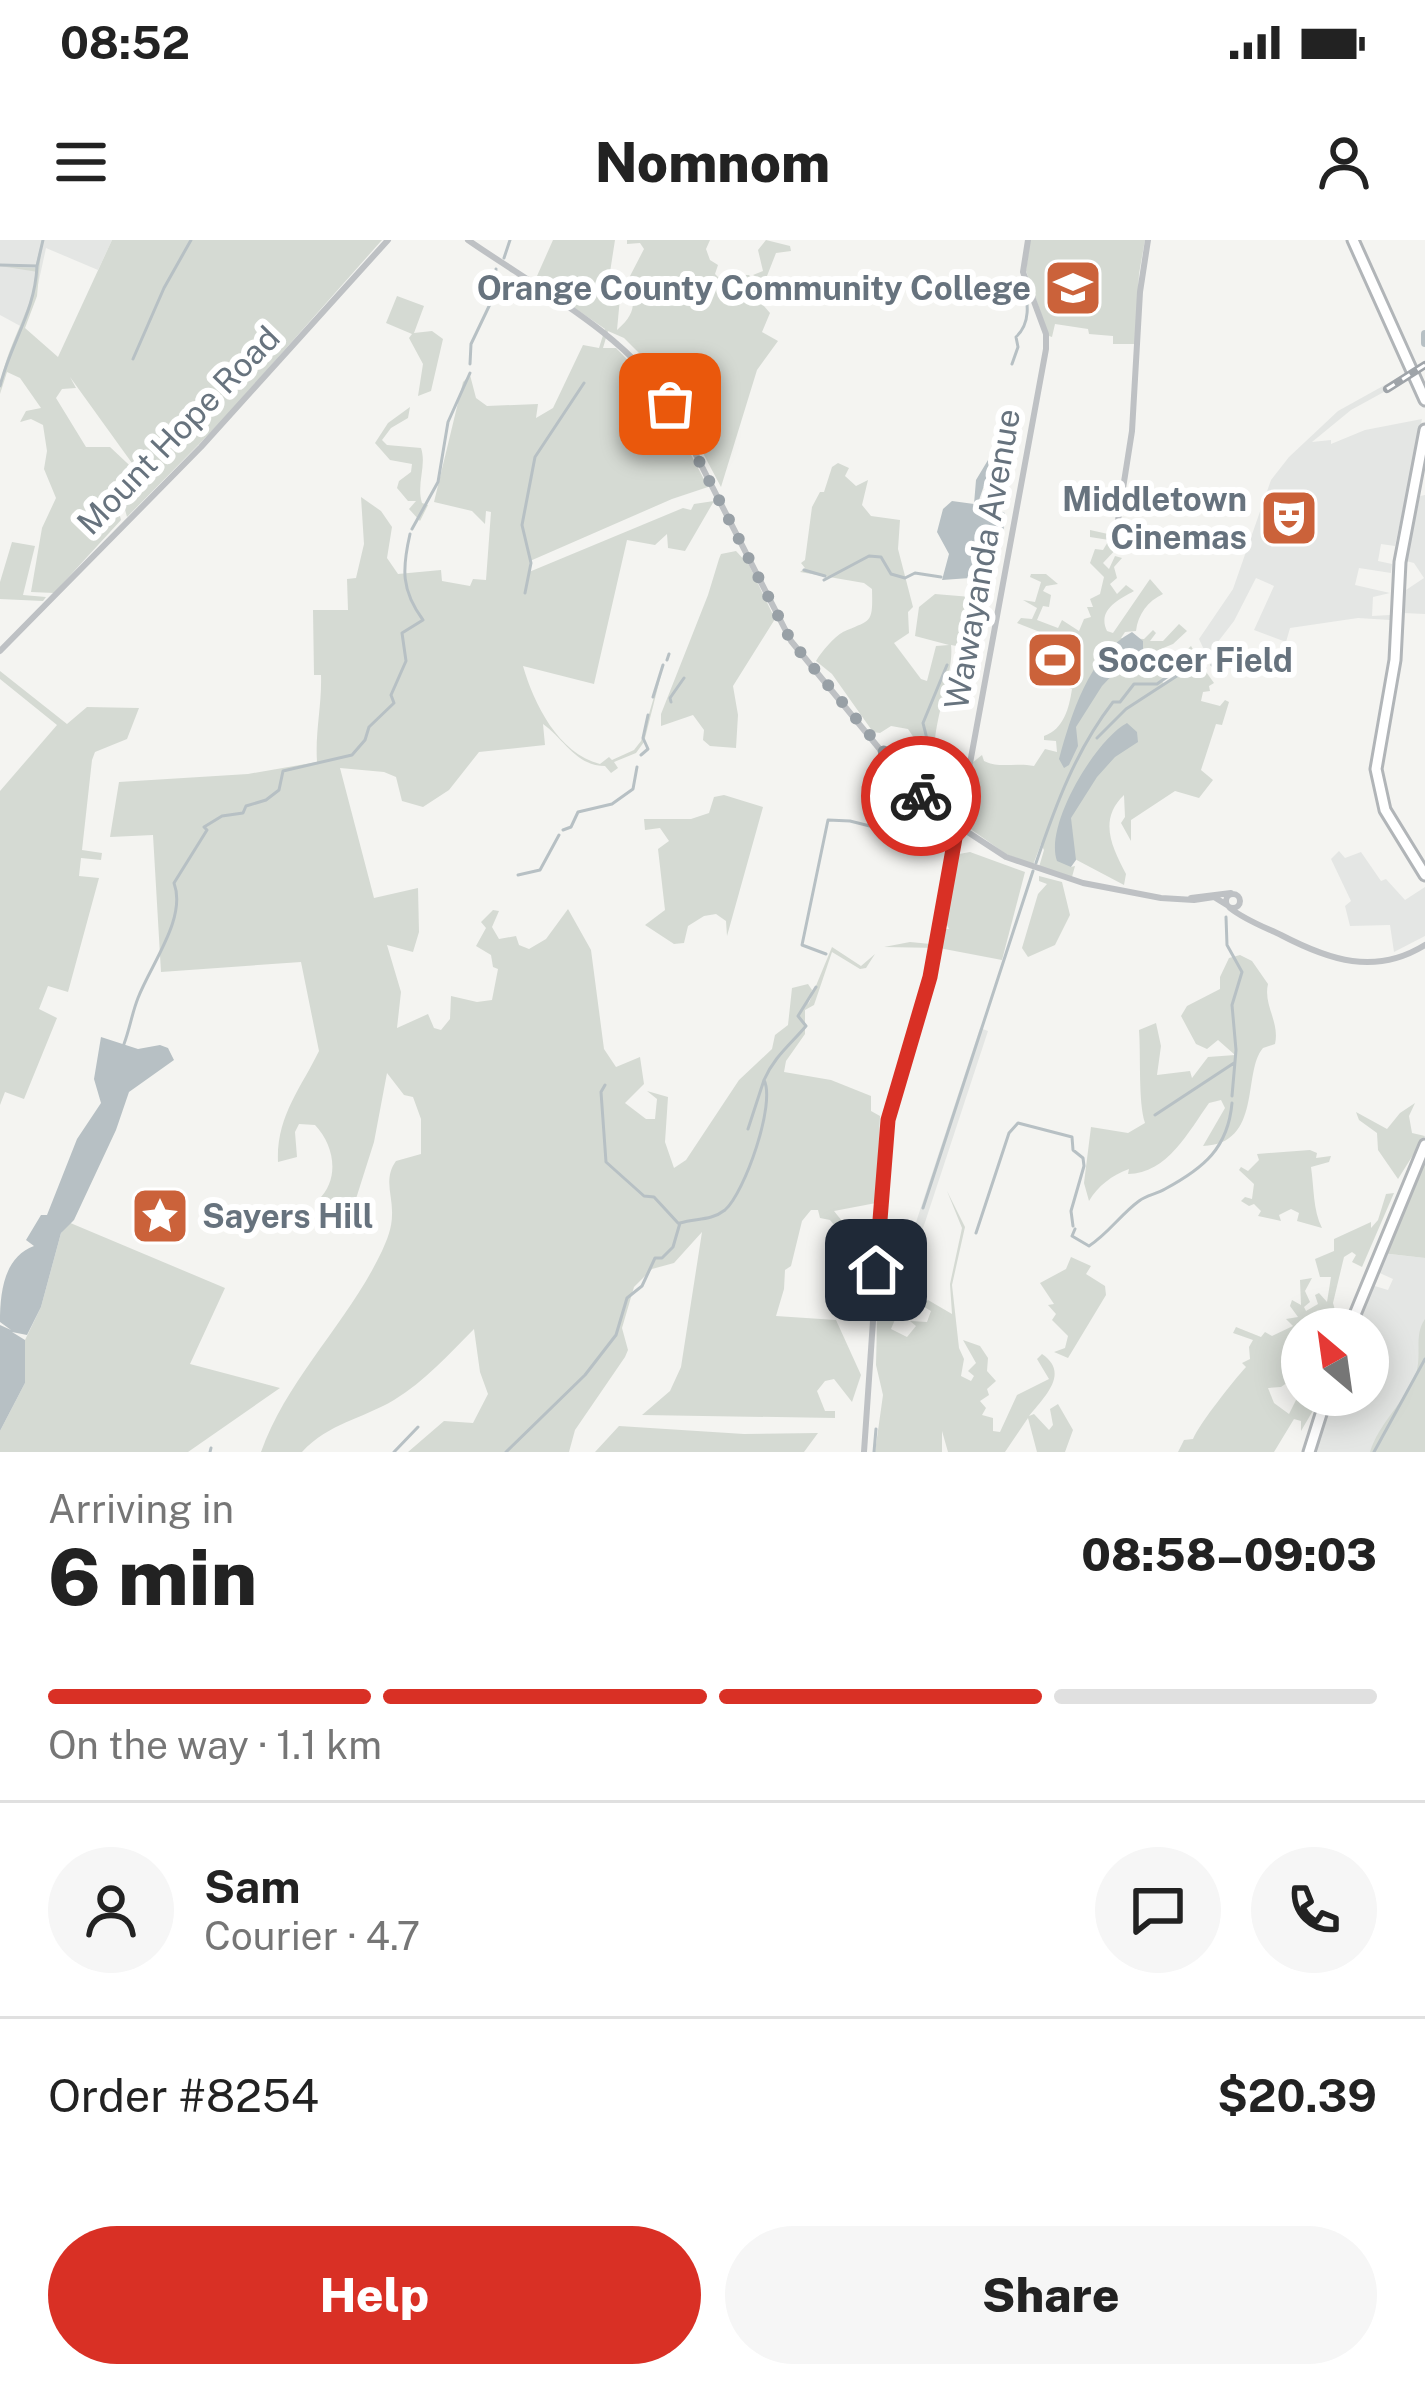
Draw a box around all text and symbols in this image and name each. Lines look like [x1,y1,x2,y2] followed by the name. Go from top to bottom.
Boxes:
[60,16,190,69] text: 08:52
[48,129,114,195] icon: menu
[1311,129,1377,195] icon: person
[595,131,830,194] text: Nomnom
[1042,257,1104,319] school or university icon: Orange County Community College
[477,269,1031,307] place label: Orange County Community College
[69,318,287,542] street label: Mount Hope Road
[619,353,721,455] pin
[637,371,703,437] icon: bag
[937,406,1027,712] street label: Wawayanda Avenue
[1062,480,1247,556] place label: Middletown Cinemas
[1258,487,1320,549] theatre icon: Middletown Cinemas
[1024,629,1086,691] sports icon: Soccer Field
[1097,641,1293,679] place label: Soccer Field
[861,736,981,856] courier
[888,763,954,829] icon: bike
[129,1185,191,1247] place icon: Sayers Hill
[202,1197,374,1235] place label: Sayers Hill
[825,1219,927,1321] pin
[843,1237,909,1303] icon: home
[1281,1308,1389,1416] north arrow
[1281,1308,1389,1416] map controls
[48,1486,234,1532] text: Arriving in
[1081,1528,1377,1581] text: 08:58–09:03
[48,1531,257,1623] text: 6 min
[48,1722,382,1768] text: On the way · 1.1 km
[48,1847,174,1973] button: person
[1095,1847,1221,1973] button: chat
[1251,1847,1377,1973] button: phone
[204,1860,301,1913] text: Sam
[204,1913,420,1959] text: Courier · 4.7
[48,2069,319,2122] text: Order #8254
[1217,2069,1377,2122] text: $20.39
[48,2226,701,2364] button: Help
[725,2226,1377,2364] button: Share

